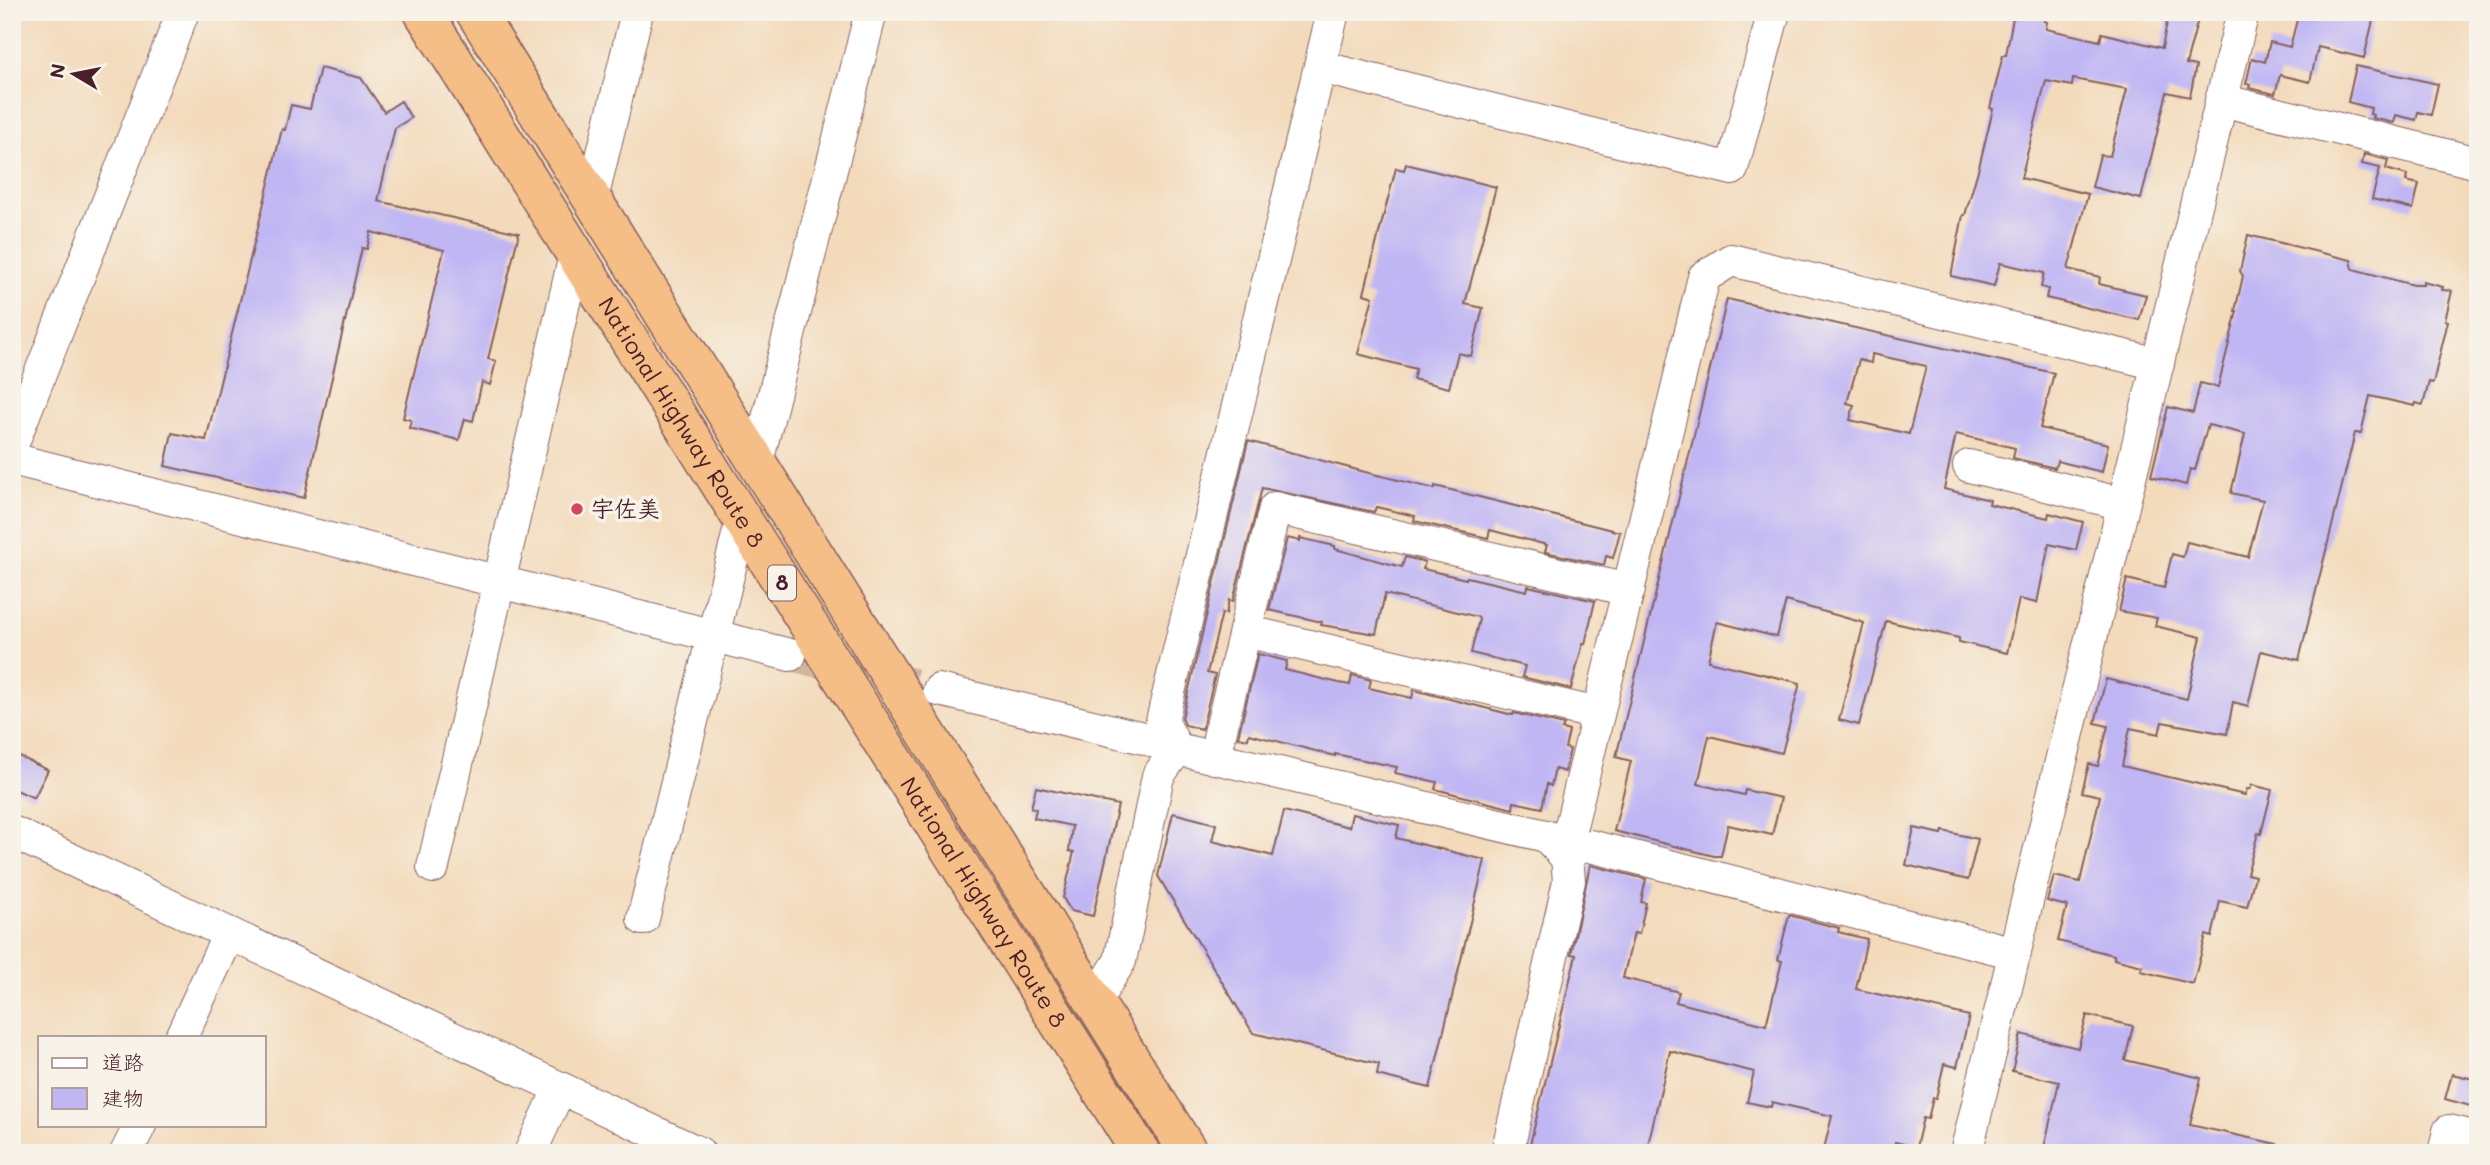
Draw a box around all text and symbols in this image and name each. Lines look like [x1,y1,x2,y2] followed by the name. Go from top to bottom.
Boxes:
[38,38,108,108] north arrow
[43,62,70,80] text: N
[592,291,772,553] street label: National Highway Route 8
[591,493,660,523] place label: 宇佐美
[569,501,585,517] marker: 宇佐美
[768,566,796,600] road number: 8
[894,771,1074,1033] street label: National Highway Route 8
[38,1036,266,1126] legend
[102,1048,144,1075] text: 道路
[102,1084,144,1111] text: 建物

